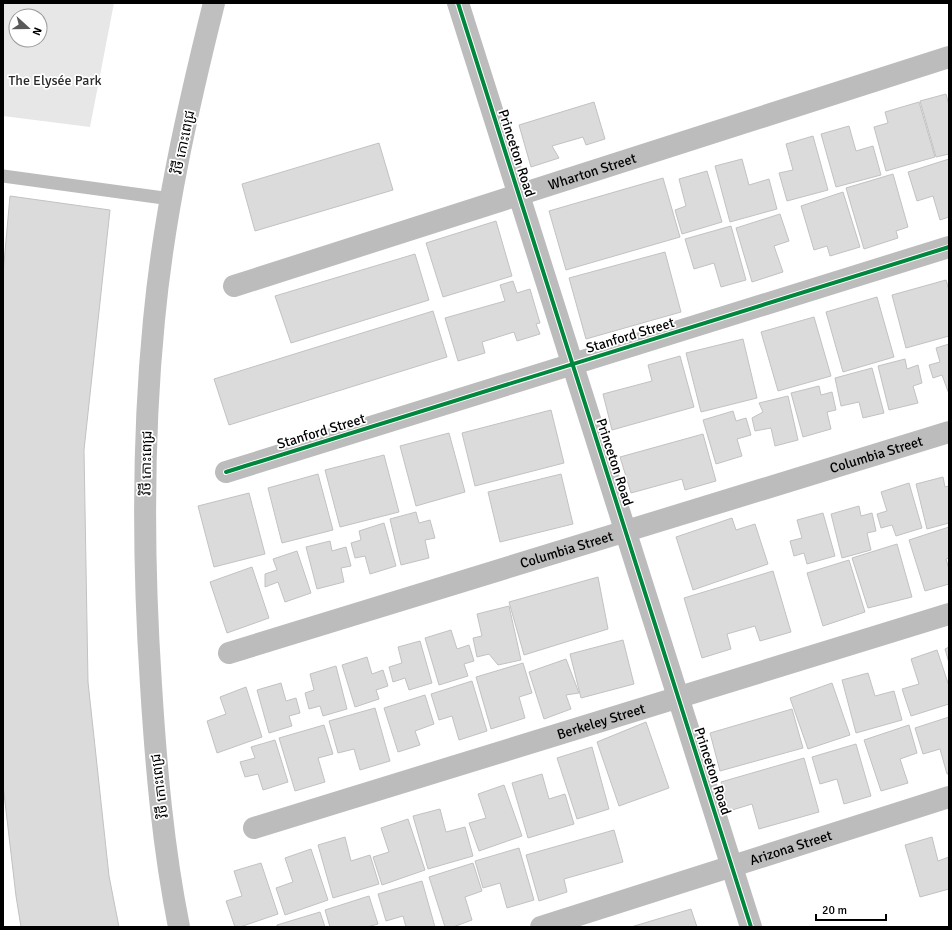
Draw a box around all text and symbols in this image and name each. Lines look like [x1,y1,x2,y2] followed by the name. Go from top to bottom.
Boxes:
[8,8,48,48] north arrow
[29,26,44,37] text: N
[8,72,102,89] park label: The Elysée Park
[494,107,539,199] street label: Princeton Road
[168,109,199,176] street label: វិថី កោះពេជ្រ
[546,150,638,194] street label: Wharton Street
[584,314,676,357] street label: Stanford Street
[275,410,367,453] street label: Stanford Street
[592,416,637,508] street label: Princeton Road
[137,430,156,496] street label: វិថី កោះពេជ្រ
[828,433,925,477] street label: Columbia Street
[518,528,615,572] street label: Columbia Street
[555,700,647,743] street label: Berkeley Street
[690,725,735,817] street label: Princeton Road
[147,753,172,820] street label: វិថី កោះពេជ្រ
[747,827,834,869] street label: Arizona Street
[816,896,886,922] scale bar
[822,903,847,918] text: 20 m

